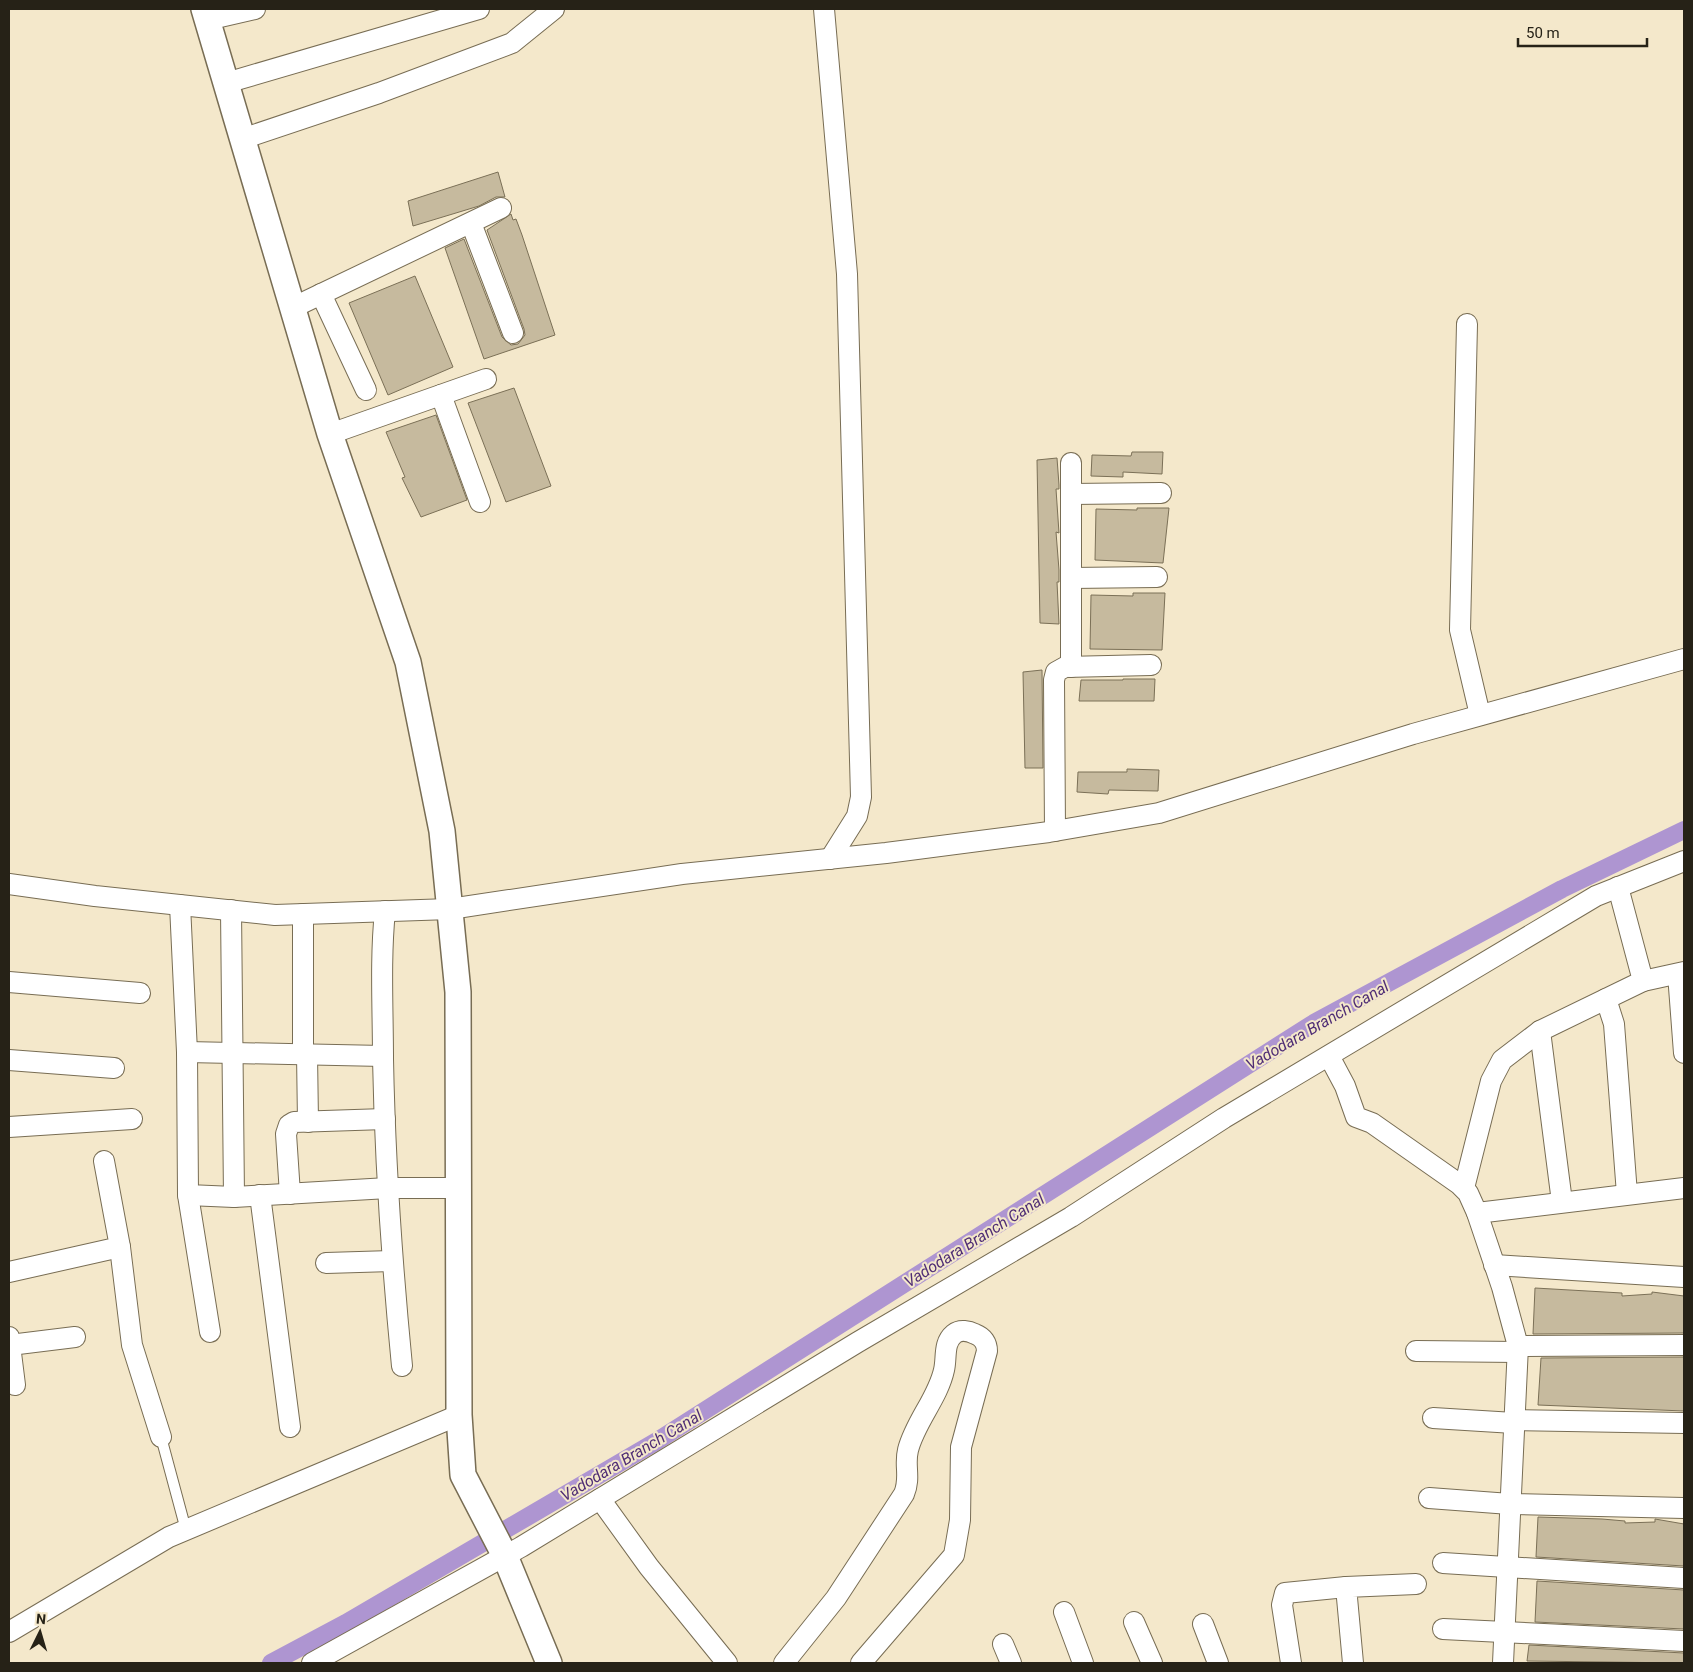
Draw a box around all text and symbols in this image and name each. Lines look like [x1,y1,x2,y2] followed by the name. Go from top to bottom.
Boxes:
[1518,15,1647,47] scale bar
[1526,24,1560,42] text: 50 m
[1243,977,1392,1074] water label: Vadodara Branch Canal
[901,1189,1048,1291] water label: Vadodara Branch Canal
[557,1406,706,1505] water label: Vadodara Branch Canal
[15,1607,65,1657] north arrow
[36,1611,47,1627] text: N

